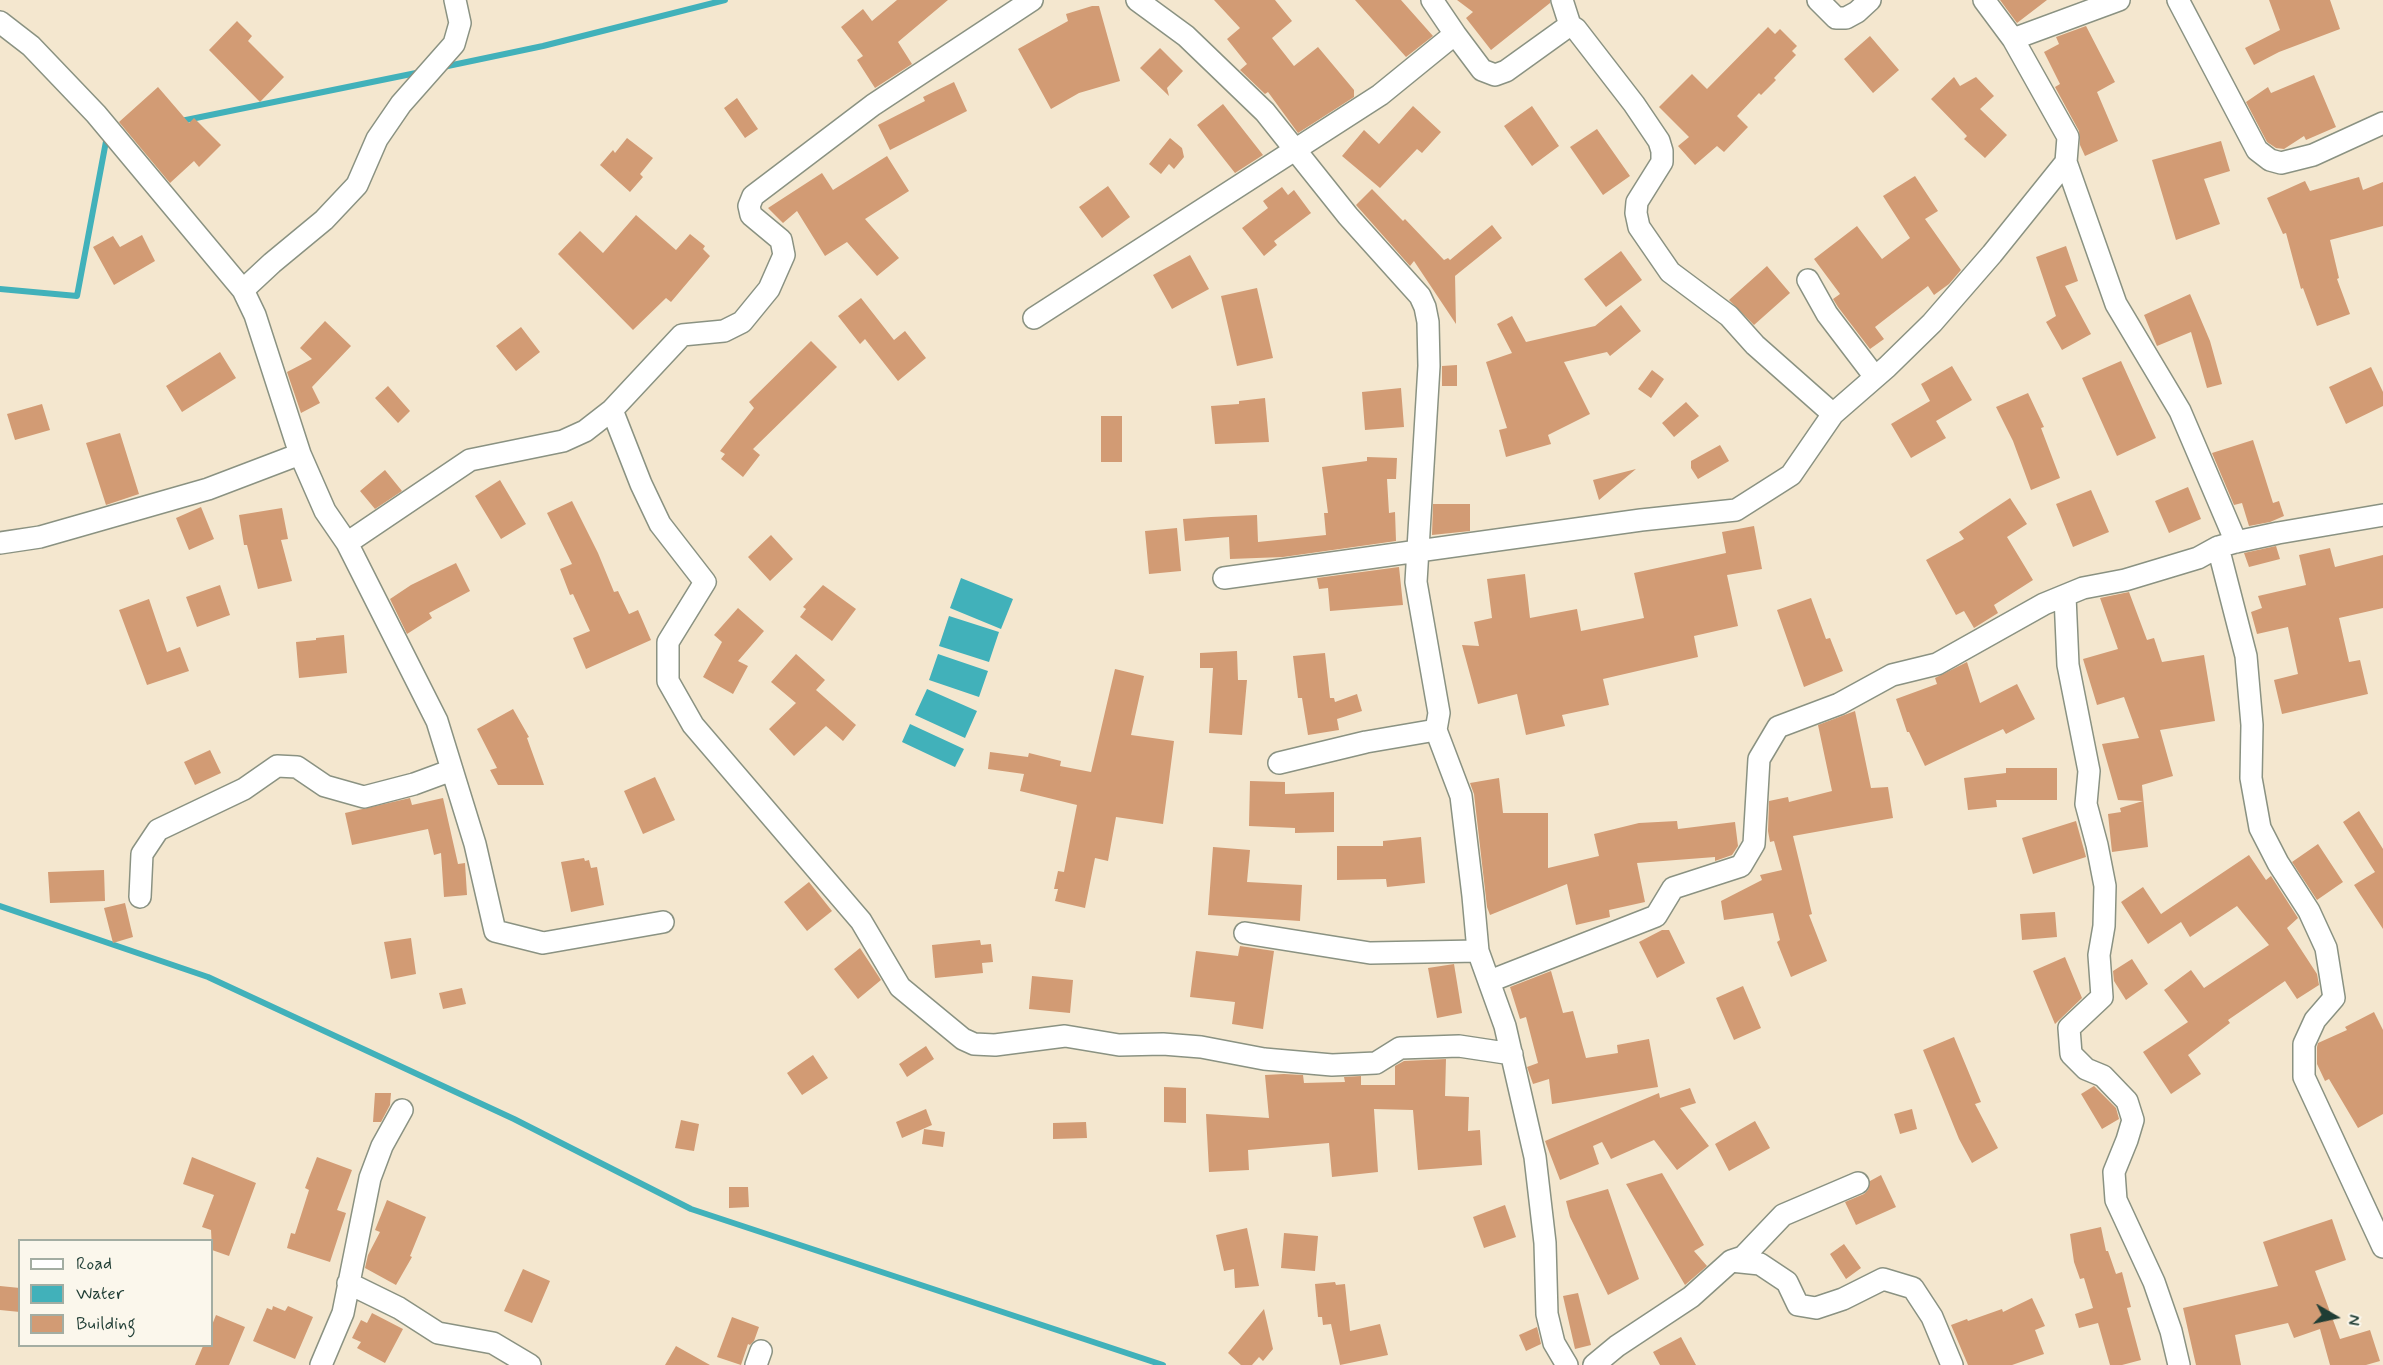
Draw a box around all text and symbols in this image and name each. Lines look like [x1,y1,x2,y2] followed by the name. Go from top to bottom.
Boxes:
[18,1239,213,1347] legend
[76,1252,112,1276] text: Road
[76,1282,124,1306] text: Water
[2305,1287,2365,1347] north arrow
[76,1312,136,1336] text: Building
[2342,1313,2364,1327] text: N

